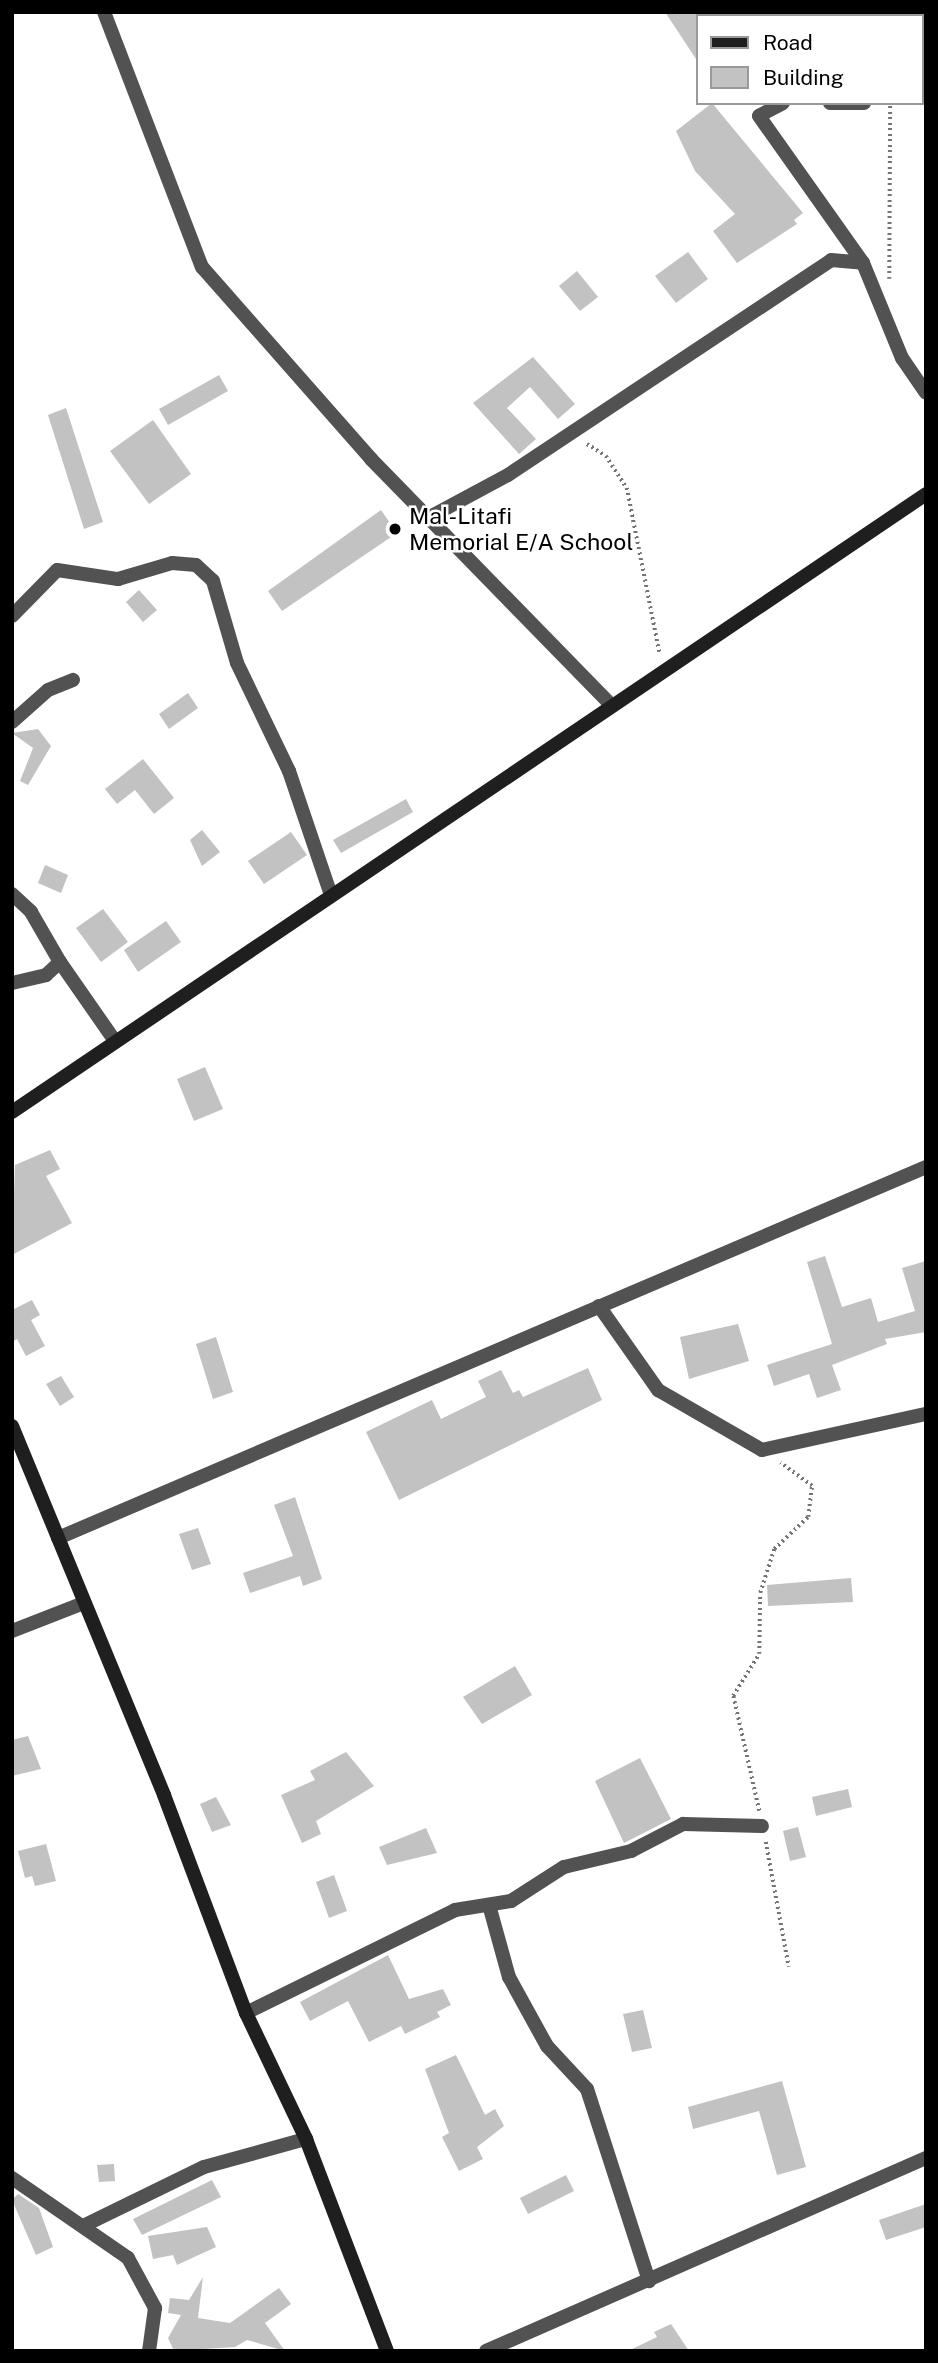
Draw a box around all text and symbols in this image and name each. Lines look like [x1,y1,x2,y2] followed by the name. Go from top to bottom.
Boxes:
[696,14,924,105] legend
[763,30,813,55] text: Road
[763,65,844,90] text: Building
[409,502,633,556] place label: Mal-Litafi Memorial E/A School
[387,521,403,537] marker: Mal-Litafi Memorial E/A School

